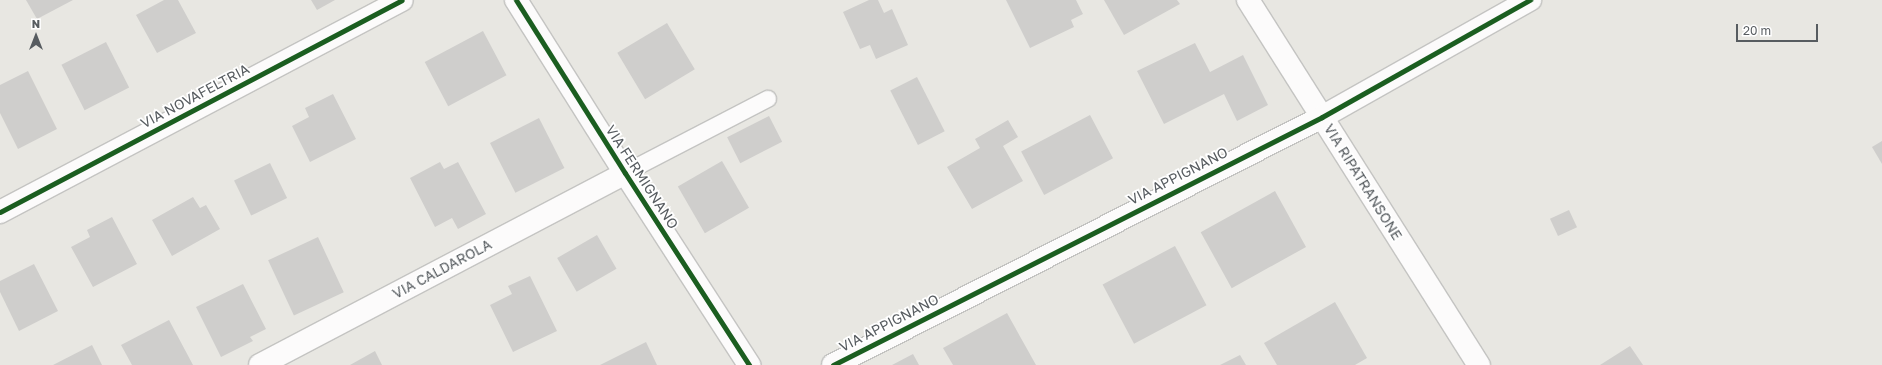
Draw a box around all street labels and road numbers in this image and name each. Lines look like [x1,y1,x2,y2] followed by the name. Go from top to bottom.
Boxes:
[138,60,252,132] street label: VIA NOVAFELTRIA
[1320,121,1406,243] street label: VIA RIPATRANSONE
[602,122,682,232] street label: VIA FERMIGNANO
[1125,144,1231,208] street label: VIA APPIGNANO
[390,236,494,302] street label: VIA CALDAROLA
[836,291,942,355] street label: VIA APPIGNANO

